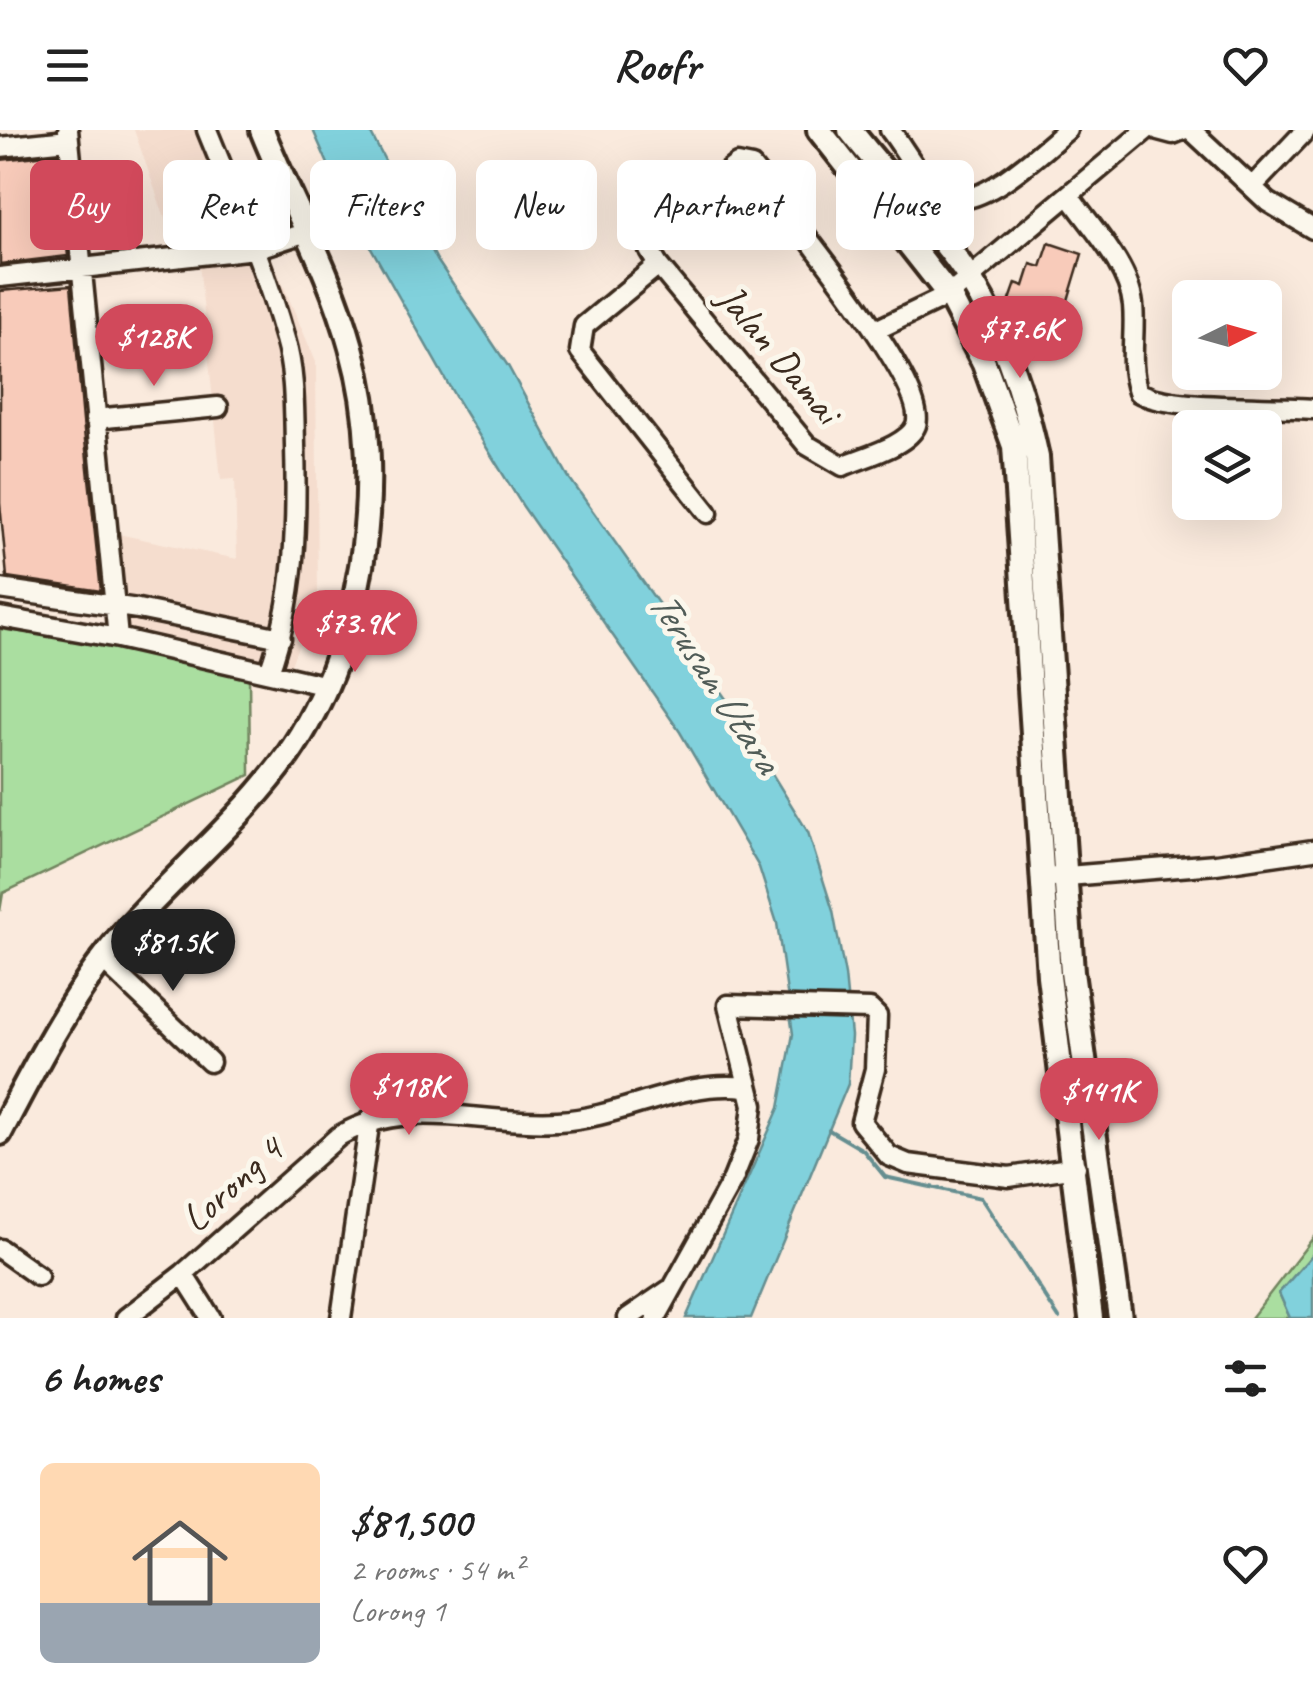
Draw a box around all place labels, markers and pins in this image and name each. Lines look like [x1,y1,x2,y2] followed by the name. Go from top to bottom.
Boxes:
[939,296,1101,381] pin: $77.6K
[84,304,224,389] pin: $128K
[274,590,436,675] pin: $73.9K
[92,909,254,994] pin: $81.5K
[339,1053,479,1138] pin: $118K
[1029,1058,1169,1143] pin: $141K

